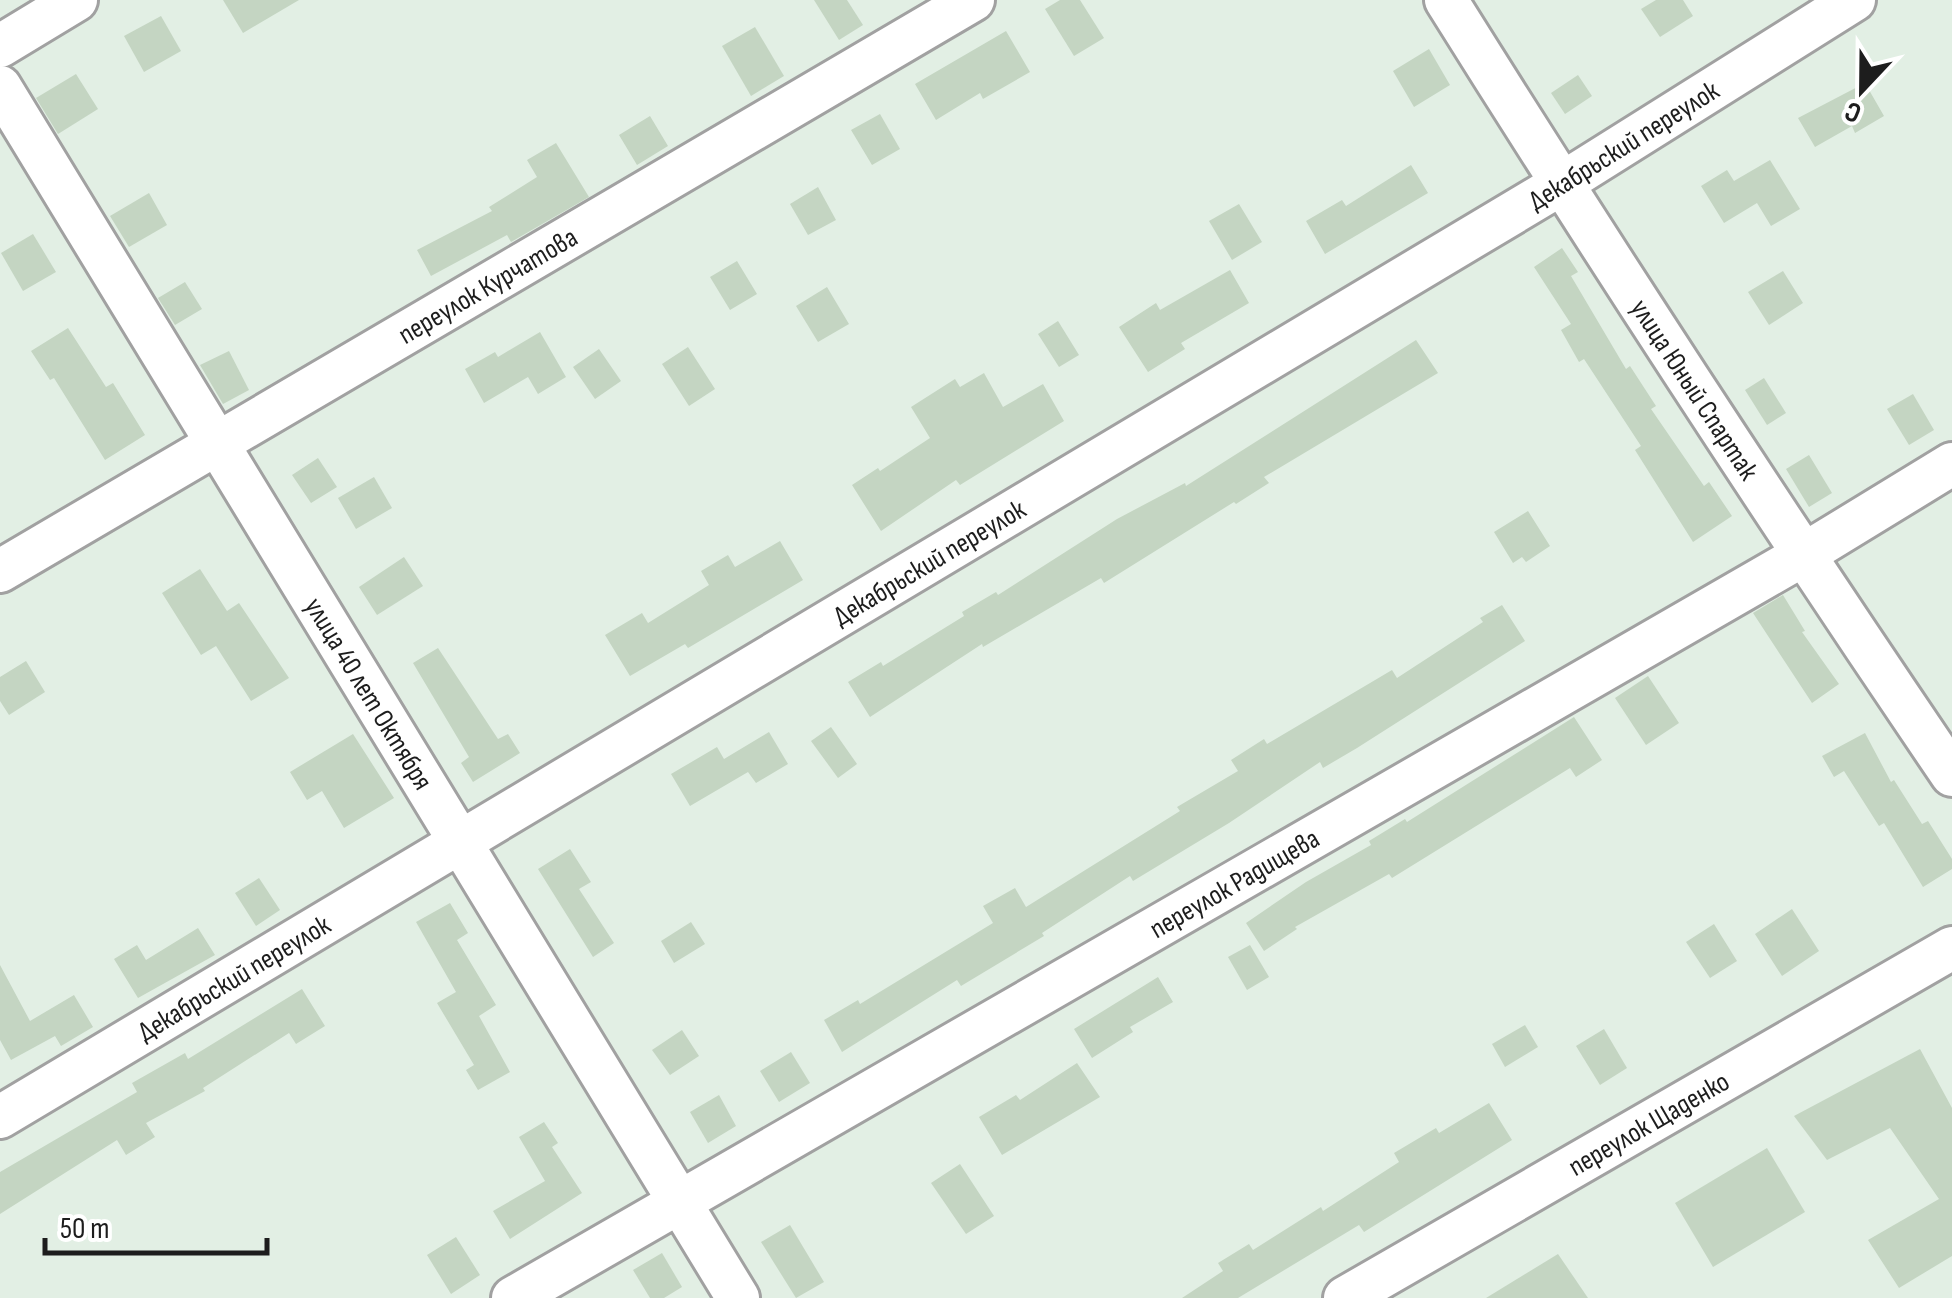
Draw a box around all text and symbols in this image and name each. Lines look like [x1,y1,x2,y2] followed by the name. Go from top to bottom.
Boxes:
[1812,40,1912,140] north arrow
[1523,74,1726,218] street label: Декабрьский переулок
[1840,94,1866,130] text: С
[393,221,583,352] street label: переулок Курчатова
[1623,293,1765,487] street label: улица Юный Спартак
[827,493,1032,633] street label: Декабрьский переулок
[297,592,439,796] street label: улица 40 лет Октября
[1144,822,1325,946] street label: переулок Радищева
[132,908,337,1049] street label: Декабрьский переулок
[1563,1065,1735,1184] street label: переулок Щаденко
[45,1193,268,1255] scale bar
[60,1211,109,1247] text: 50 m

